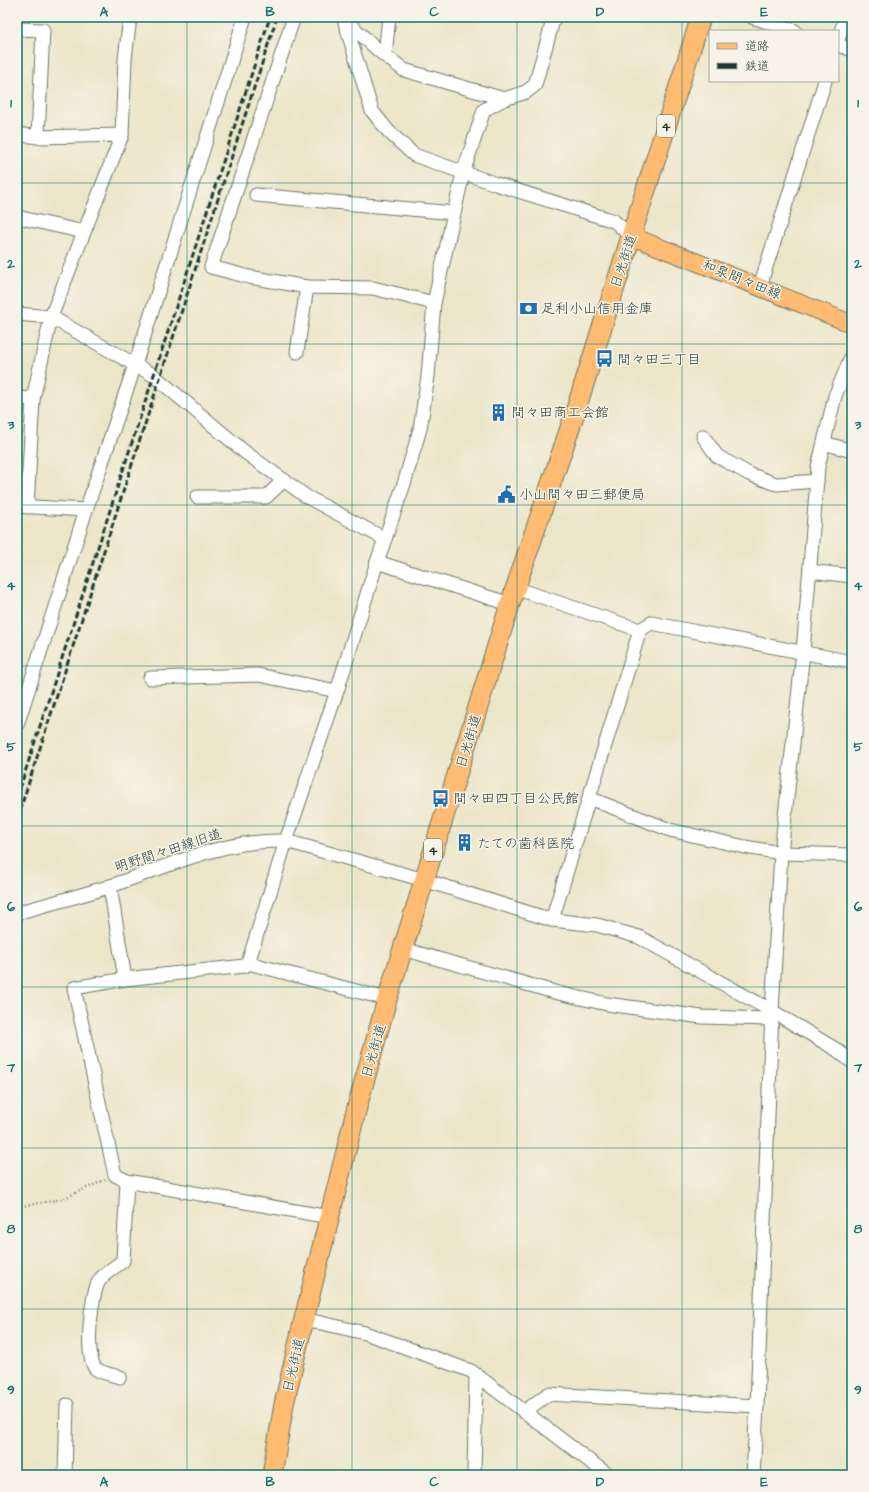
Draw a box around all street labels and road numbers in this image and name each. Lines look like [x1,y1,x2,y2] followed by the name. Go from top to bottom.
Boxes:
[657,115,675,137] road number: 4
[606,232,642,291] street label: 日光街道
[699,255,784,305] street label: 和泉間々田線
[451,712,487,771] street label: 日光街道
[112,824,225,878] street label: 明野間々田線旧道
[424,839,442,861] road number: 4
[357,1022,391,1081] street label: 日光街道
[278,1336,310,1395] street label: 日光街道

